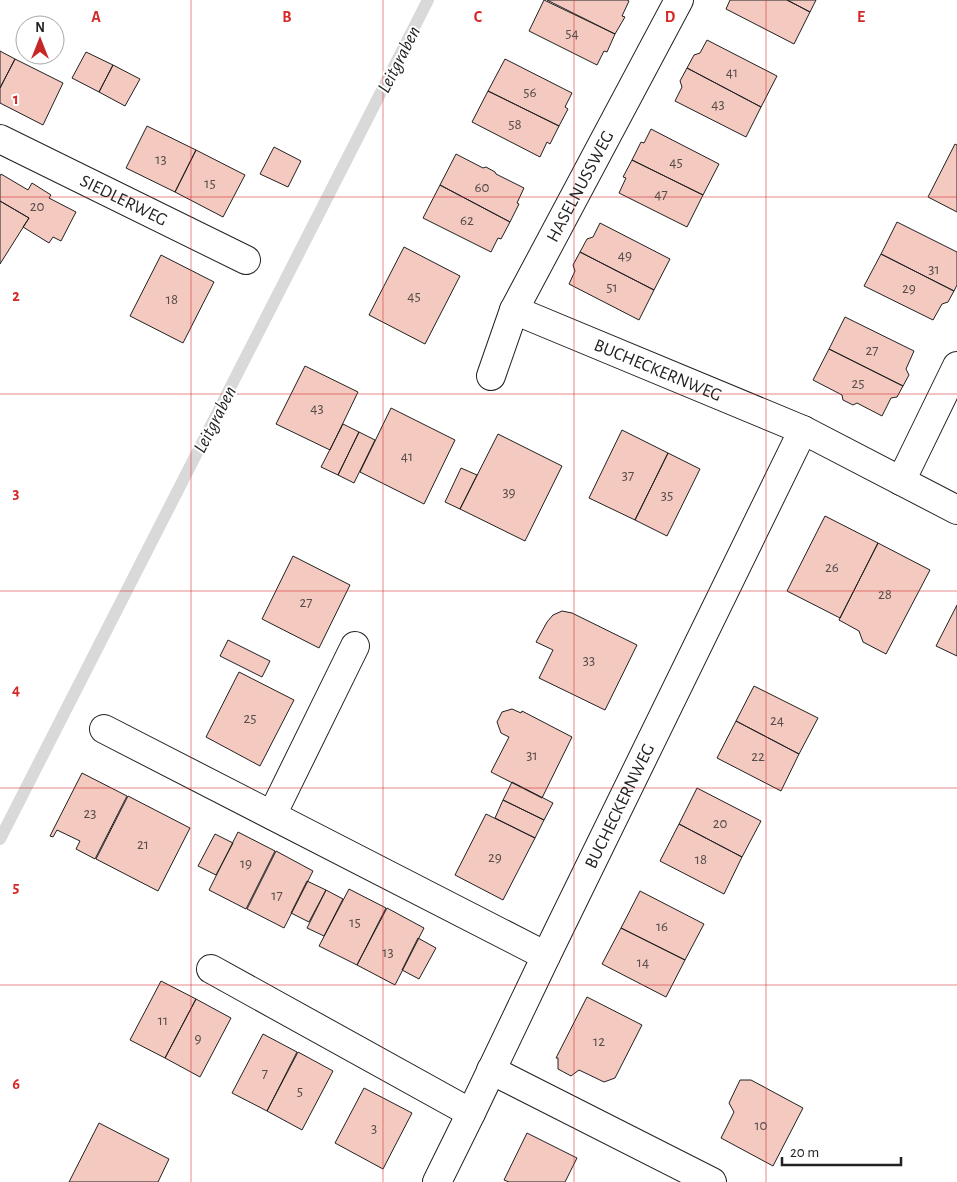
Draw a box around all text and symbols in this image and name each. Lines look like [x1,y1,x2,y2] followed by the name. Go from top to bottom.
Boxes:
[91,9,101,25] text: A
[282,9,292,25] text: B
[474,9,483,25] text: C
[665,9,676,25] text: D
[857,9,865,25] text: E
[15,15,65,65] north arrow
[35,21,45,35] text: N
[374,23,424,96] water label: Leitgraben
[565,26,579,41] house number: 54
[726,65,738,80] house number: 41
[523,85,537,100] house number: 56
[13,91,19,107] text: 1
[711,97,725,112] house number: 43
[508,117,522,132] house number: 58
[544,128,618,245] street label: HASELNUSSWEG
[155,152,167,167] house number: 13
[669,155,683,170] house number: 45
[77,172,170,230] street label: SIEDLERWEG
[204,176,216,191] house number: 15
[475,180,490,195] house number: 60
[654,187,668,202] house number: 47
[30,199,44,214] house number: 20
[460,213,474,228] house number: 62
[618,248,632,263] house number: 49
[928,262,940,277] house number: 31
[606,280,618,295] house number: 51
[902,281,916,296] house number: 29
[12,288,20,304] text: 2
[407,289,421,304] house number: 45
[166,292,178,307] house number: 18
[591,336,724,405] street label: BUCHECKERNWEG
[865,343,879,358] house number: 27
[851,376,865,391] house number: 25
[190,383,240,456] water label: Leitgraben
[310,401,324,416] house number: 43
[401,449,413,464] house number: 41
[622,468,634,483] house number: 37
[13,485,20,501] text: 3
[502,485,516,500] house number: 39
[661,488,673,503] house number: 35
[825,560,839,575] house number: 26
[878,587,892,602] house number: 28
[299,595,313,610] house number: 27
[583,653,595,668] house number: 33
[12,682,20,698] text: 4
[243,711,257,726] house number: 25
[770,713,784,728] house number: 24
[582,741,658,871] street label: BUCHECKERNWEG
[526,748,538,763] house number: 31
[751,749,765,764] house number: 22
[83,806,97,821] house number: 23
[713,816,727,831] house number: 20
[137,837,149,852] house number: 21
[488,850,502,865] house number: 29
[695,852,707,867] house number: 18
[240,856,252,871] house number: 19
[13,879,20,895] text: 5
[271,888,283,903] house number: 17
[349,915,361,930] house number: 15
[656,919,668,934] house number: 16
[382,945,394,960] house number: 13
[637,955,649,970] house number: 14
[158,1013,168,1028] house number: 11
[194,1031,202,1046] house number: 9
[593,1034,605,1049] house number: 12
[262,1066,268,1081] house number: 7
[12,1076,20,1092] text: 6
[297,1084,303,1099] house number: 5
[754,1118,768,1133] house number: 10
[371,1121,377,1136] house number: 3
[782,1134,901,1166] scale bar
[790,1145,819,1160] text: 20 m

